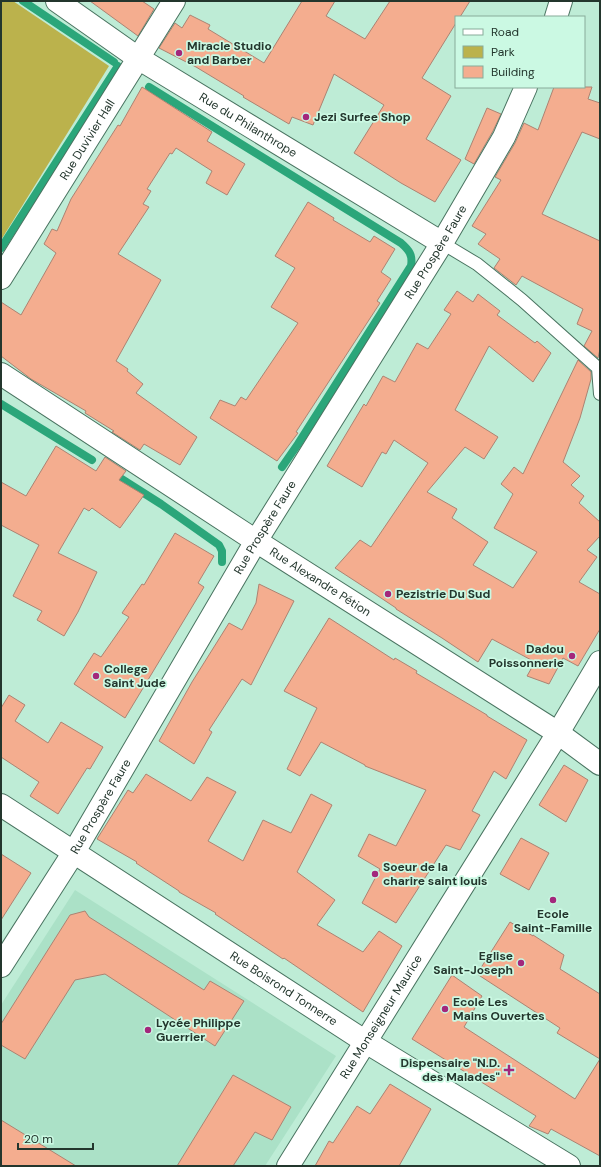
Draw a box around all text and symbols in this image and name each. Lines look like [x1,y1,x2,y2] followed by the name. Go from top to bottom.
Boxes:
[455,16,585,88] legend
[491,24,519,40] text: Road
[187,38,272,68] place label: Miracle Studio and Barber
[491,44,515,60] text: Park
[174,48,184,58] marker: Miracle Studio and Barber
[491,64,535,80] text: Building
[196,89,300,161] street label: Rue du Philanthrope
[56,96,119,183] street label: Rue Duvivier Hall
[314,109,411,125] place label: Jezi Surfee Shop
[301,112,311,122] marker: Jezi Surfee Shop
[401,202,471,302] street label: Rue Prospère Faure
[230,477,300,577] street label: Rue Prospère Faure
[267,544,374,620] street label: Rue Alexandre Pétion
[396,586,490,602] place label: Pezistrie Du Sud
[383,589,393,599] marker: Pezistrie Du Sud
[489,641,564,671] place label: Dadou Poissonnerie
[567,651,577,661] marker: Dadou Poissonnerie
[104,661,166,691] place label: College Saint Jude
[91,671,101,681] marker: College Saint Jude
[67,756,135,857] street label: Rue Prospère Faure
[383,859,488,889] place label: Soeur de la charire saint louis
[370,869,380,879] marker: Soeur de la charire saint louis
[548,895,558,905] marker: Ecole Saint-Famille
[514,906,592,936] place label: Ecole Saint-Famille
[227,948,341,1029] street label: Rue Boisrond Tonnerre
[433,948,513,978] place label: Eglise Saint-Joseph
[336,951,426,1082] street label: Rue Monseigneur Maurice
[516,958,526,968] marker: Eglise Saint-Joseph
[453,994,545,1024] place label: Ecole Les Mains Ouvertes
[440,1004,450,1014] marker: Ecole Les Mains Ouvertes
[156,1015,241,1045] place label: Lycée Philippe Guerrier
[143,1025,153,1035] marker: Lycée Philippe Guerrier
[400,1055,500,1085] place label: Dispensaire "N.D. des Malades"
[503,1064,515,1076] marker: Dispensaire "N.D. des Malades"
[18,1125,93,1151] scale bar
[24,1131,53,1147] text: 20 m

